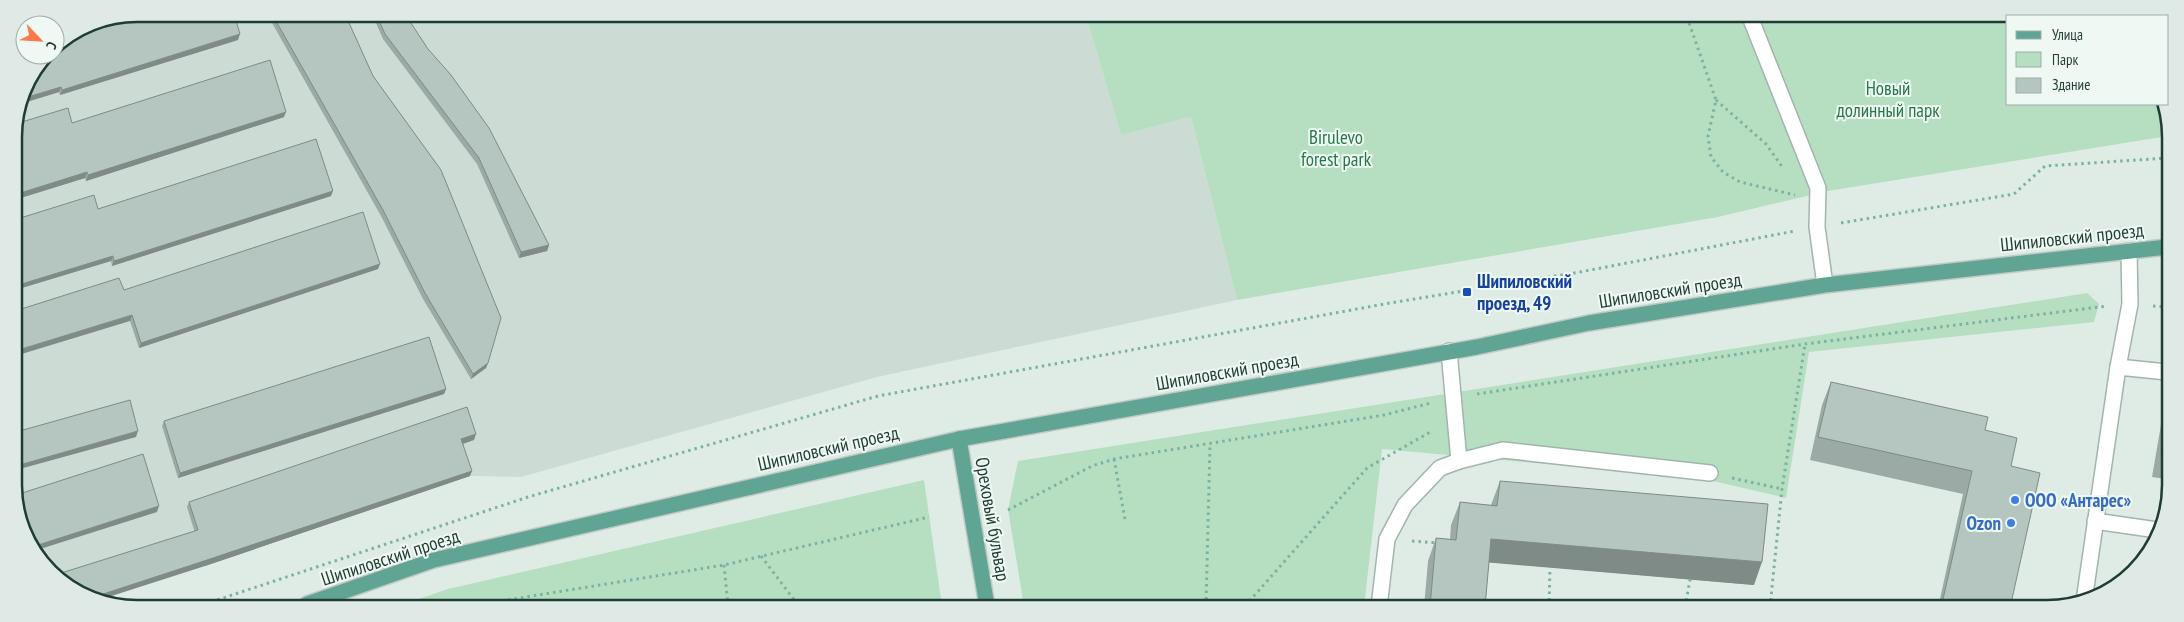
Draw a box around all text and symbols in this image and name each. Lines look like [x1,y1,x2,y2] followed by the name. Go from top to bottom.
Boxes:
[15,15,65,65] north arrow
[2006,15,2169,105] legend
[2052,25,2083,44] text: Улица
[42,39,61,53] text: С
[2052,50,2078,69] text: Парк
[2052,75,2090,94] text: Здание
[1836,76,1940,122] park label: Новый долинный парк
[1301,125,1372,171] park label: Birulevo forest park
[1999,217,2146,256] street label: Шипиловский проезд
[1597,267,1744,313] street label: Шипиловский проезд
[1477,269,1572,315] place label: Шипиловский проезд, 49
[1461,286,1473,298] marker: Шипиловский проезд, 49
[1154,347,1301,395] street label: Шипиловский проезд
[755,420,902,476] street label: Шипиловский проезд
[970,455,1016,583] street label: Ореховый бульвар
[2025,488,2132,512] place label: ООО «Антарес»
[2009,494,2021,506] marker: ООО «Антарес»
[1967,511,2001,535] place label: Ozon
[2005,517,2017,529] marker: Ozon
[318,523,463,591] street label: Шипиловский проезд

